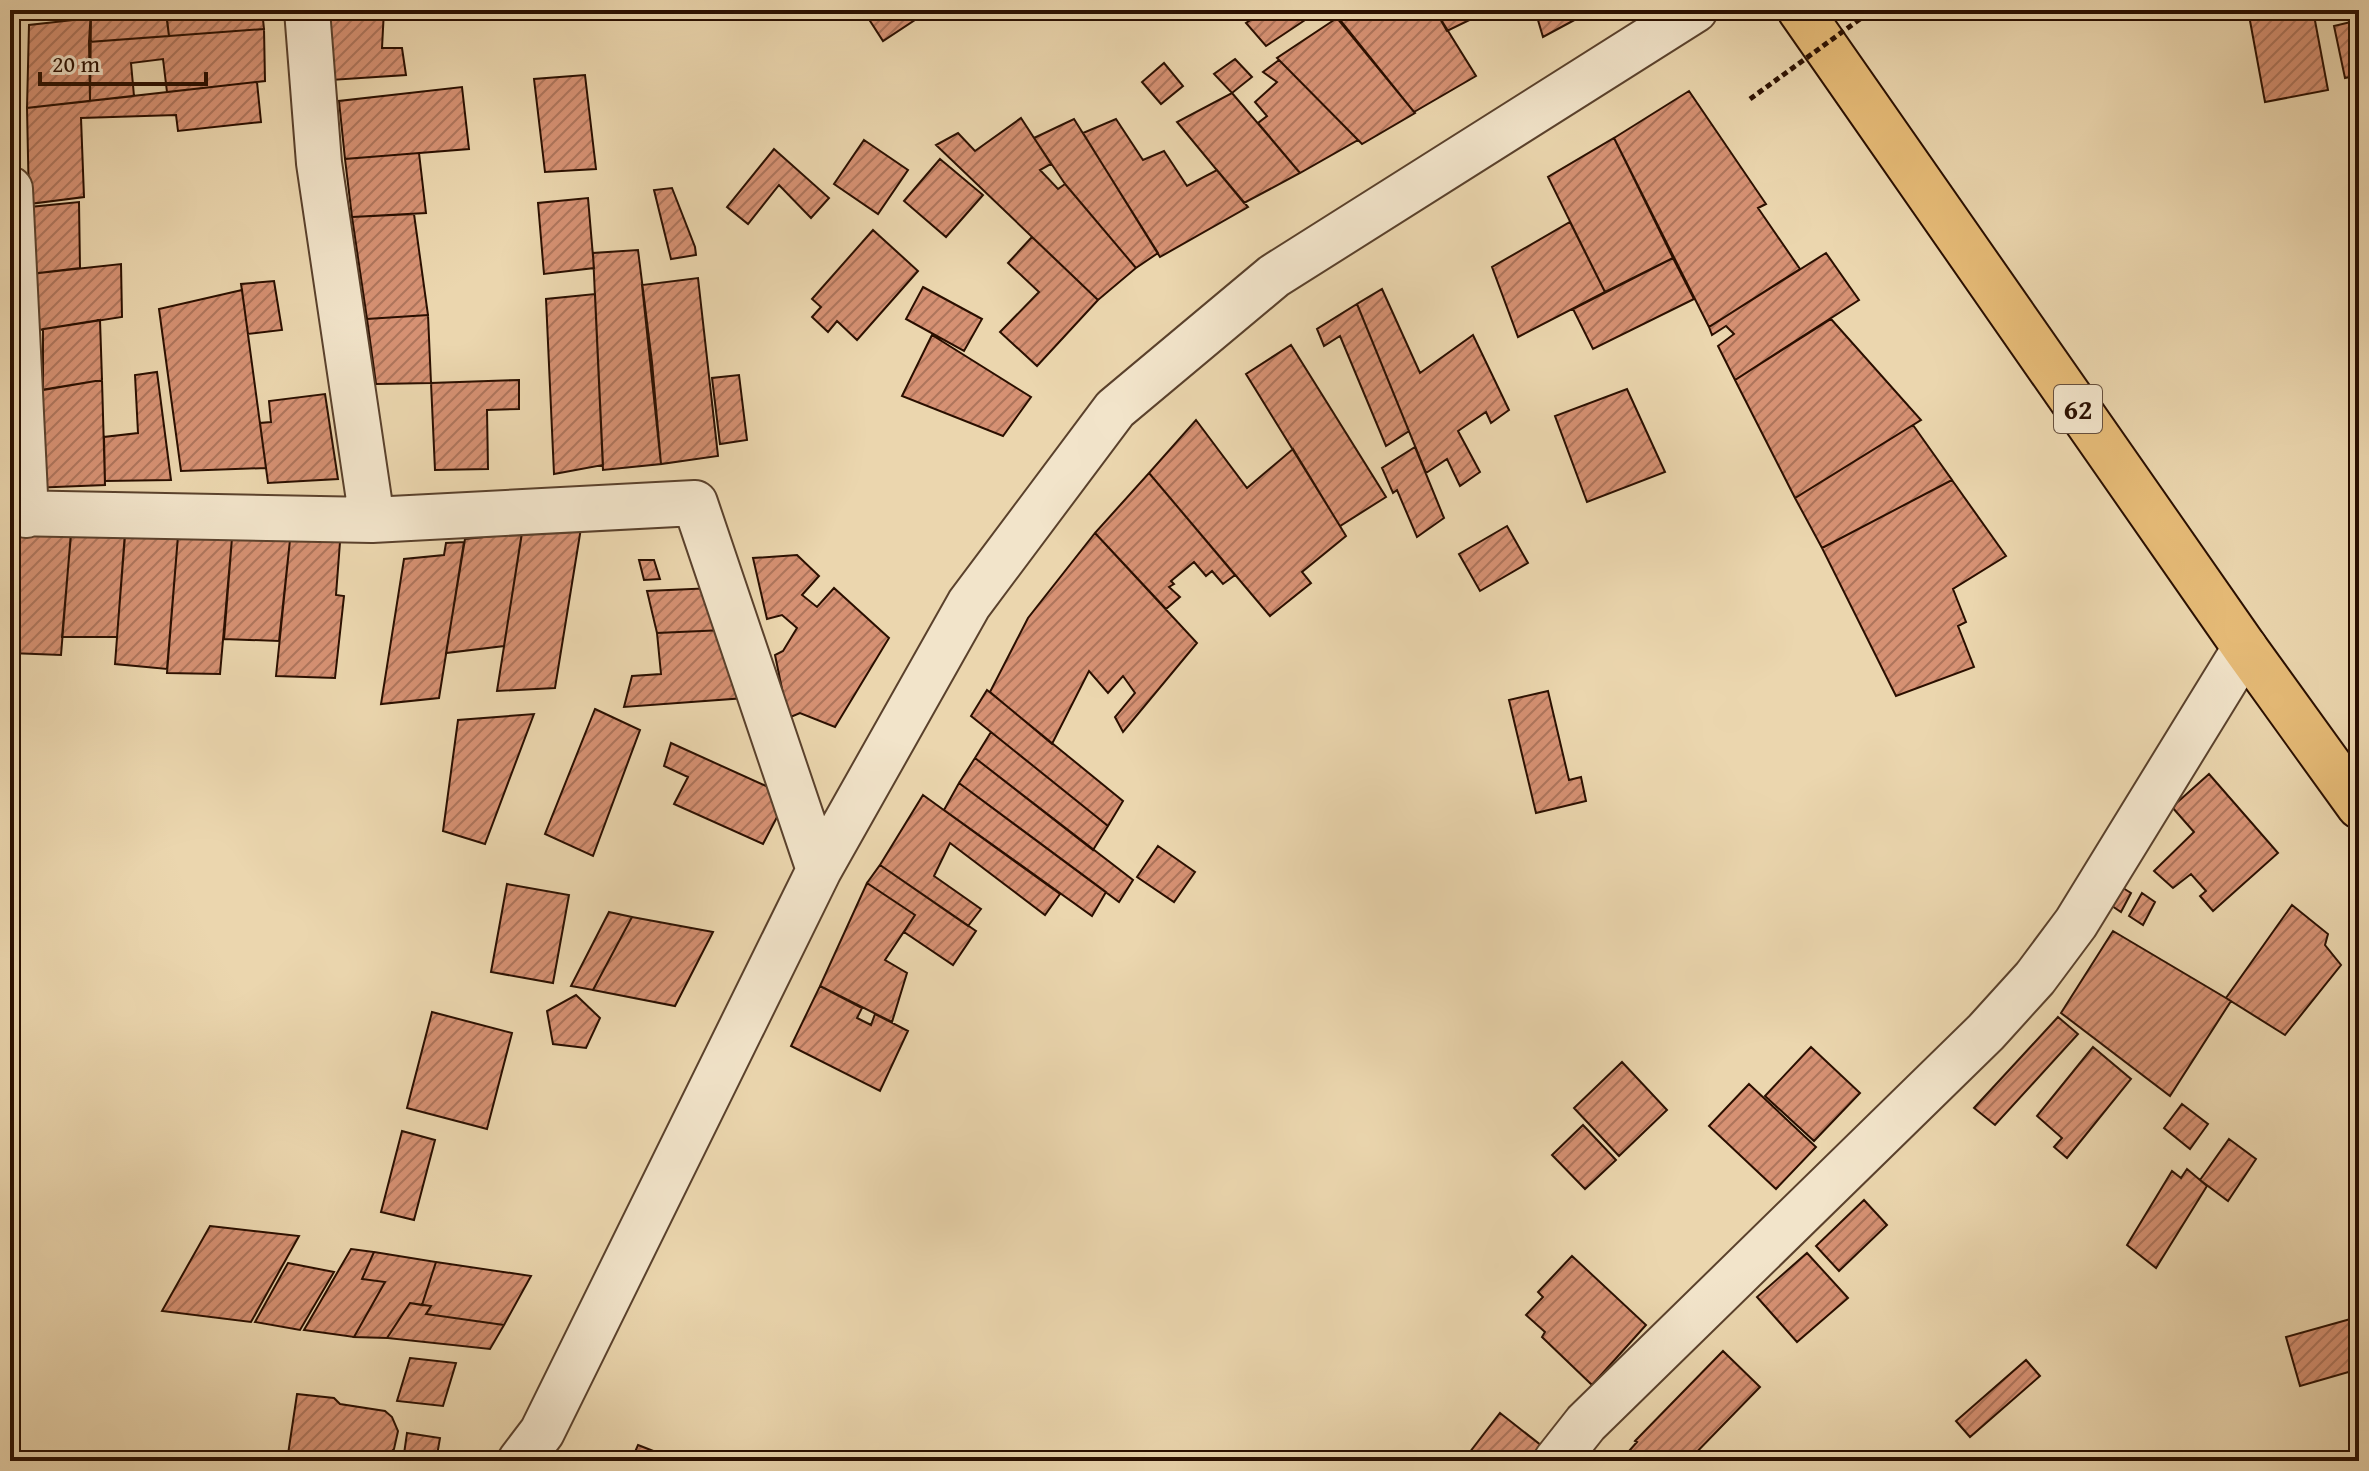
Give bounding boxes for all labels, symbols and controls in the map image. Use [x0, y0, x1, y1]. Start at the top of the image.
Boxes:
scale bar [40, 36, 206, 86]
text: 20 m [52, 46, 100, 81]
road number: 62 [2054, 385, 2102, 433]

